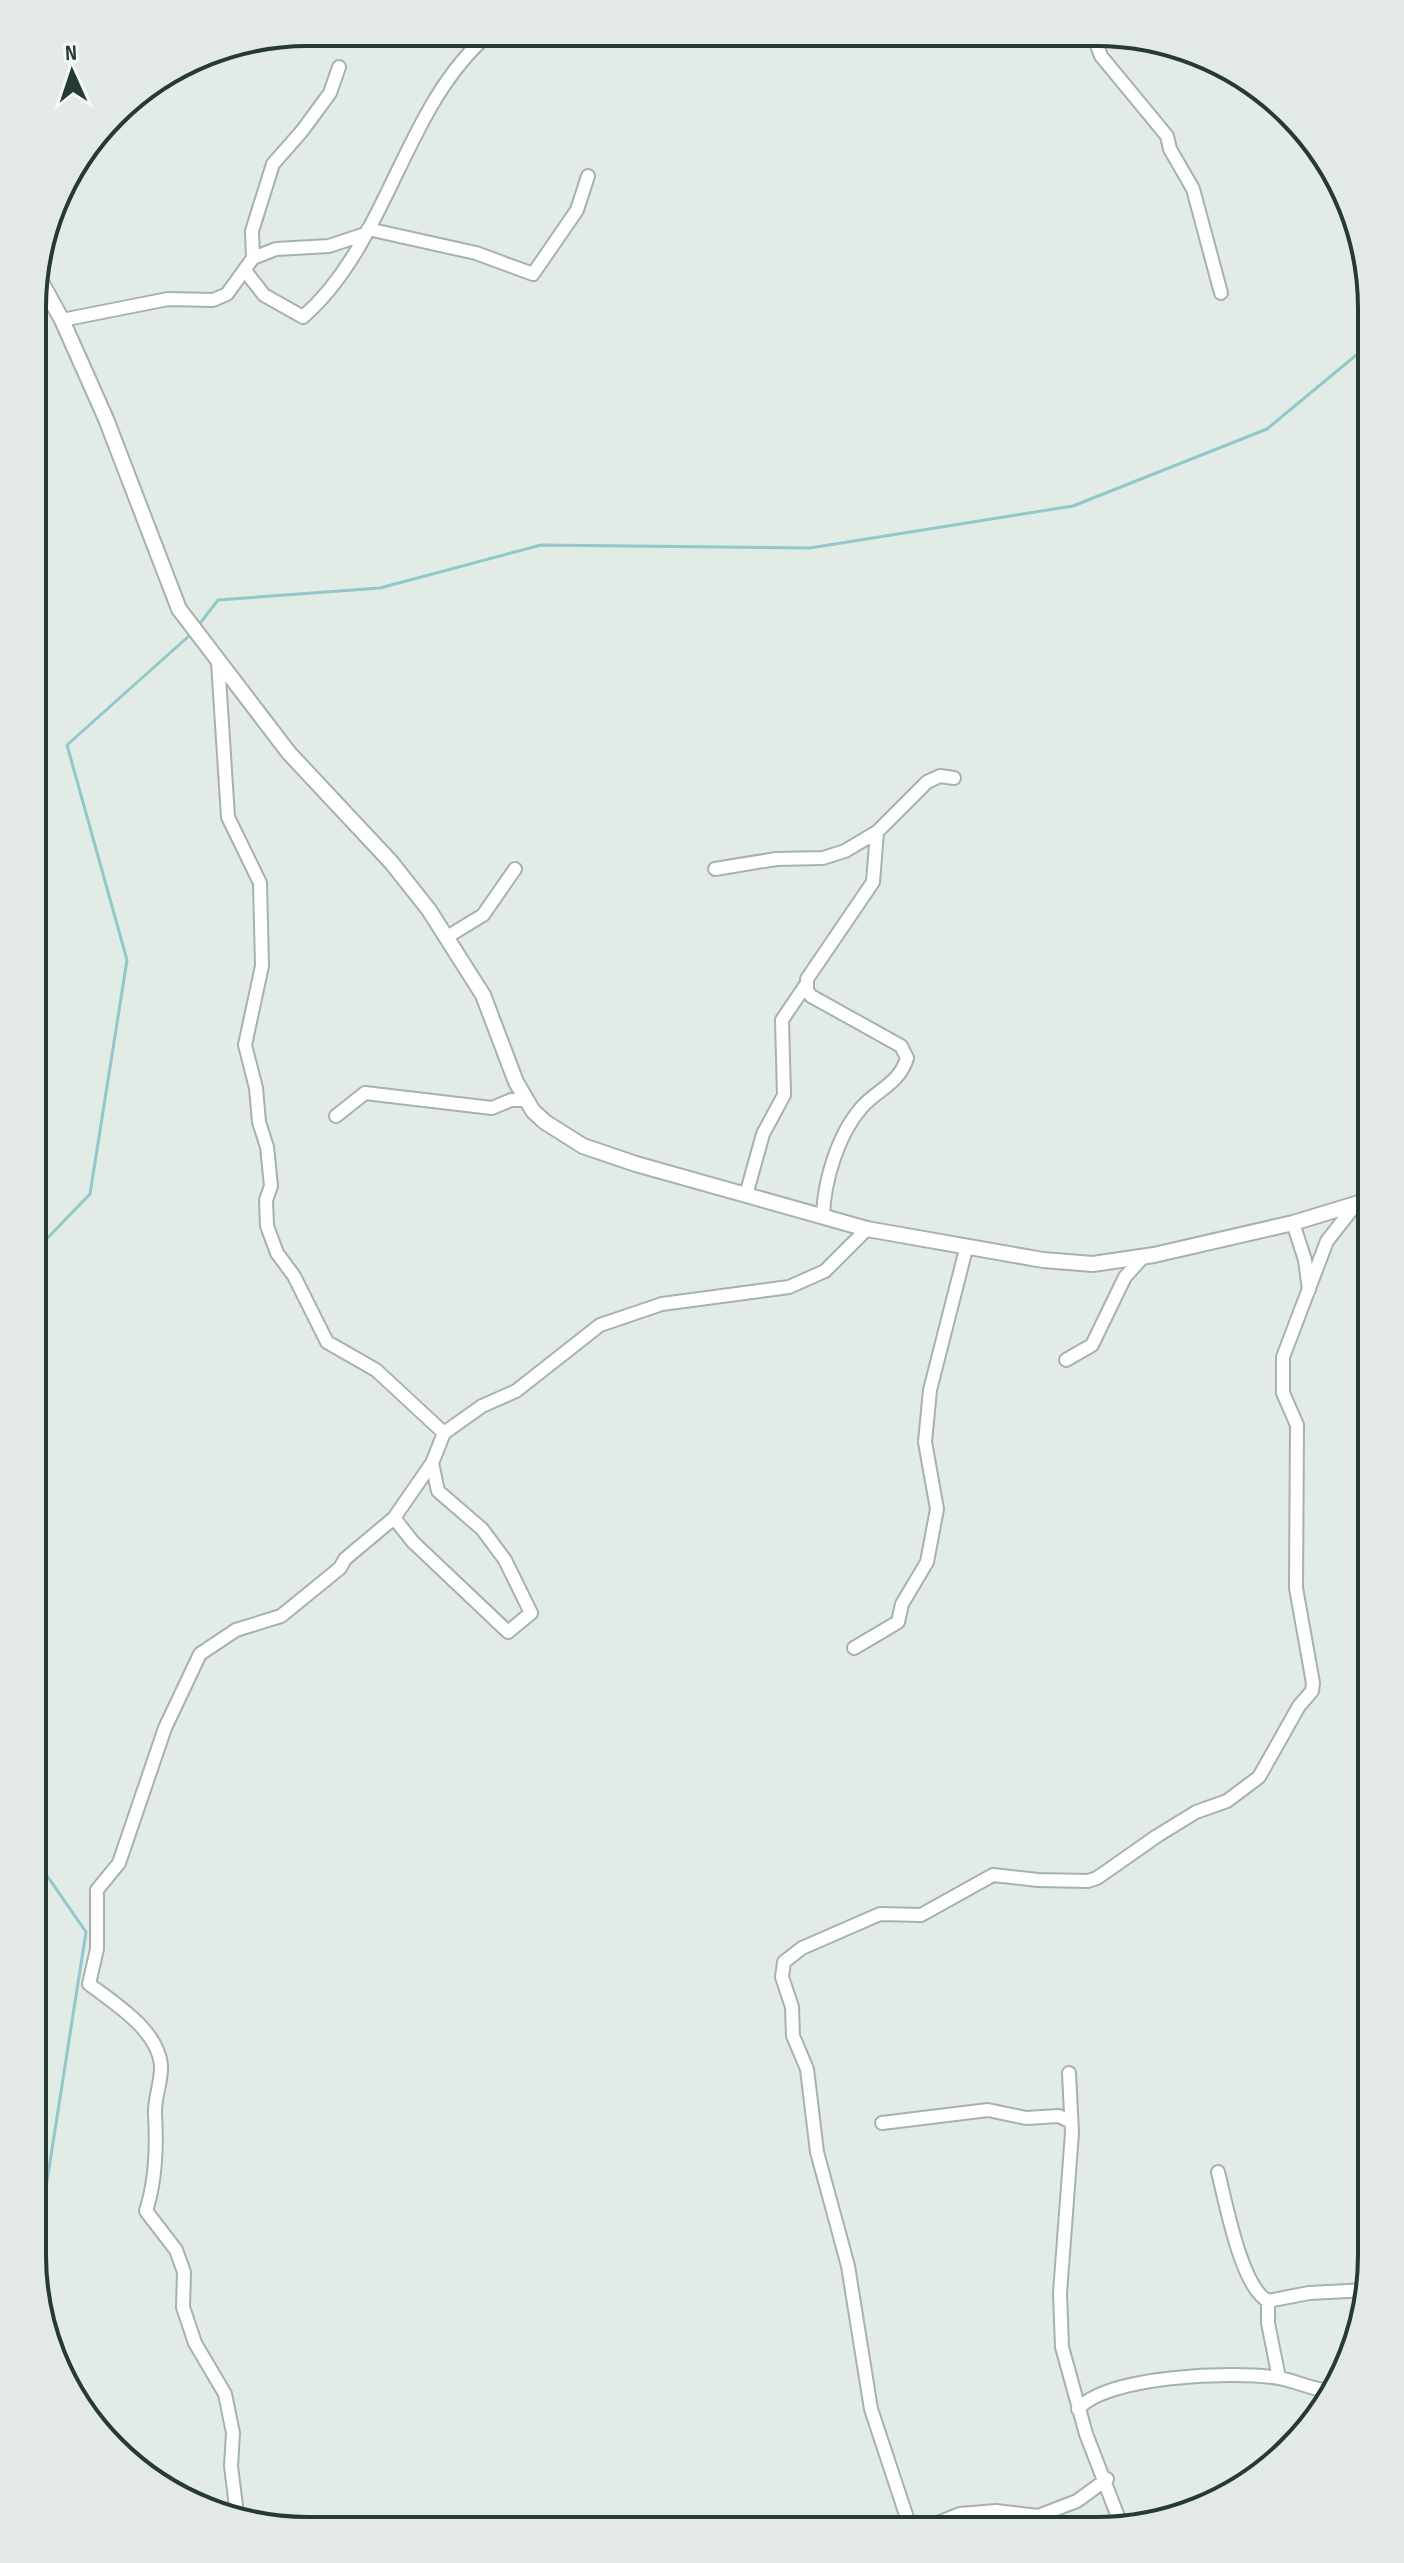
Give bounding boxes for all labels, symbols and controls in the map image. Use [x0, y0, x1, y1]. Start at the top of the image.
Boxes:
north arrow [32, 32, 112, 112]
text: N [64, 40, 78, 67]

